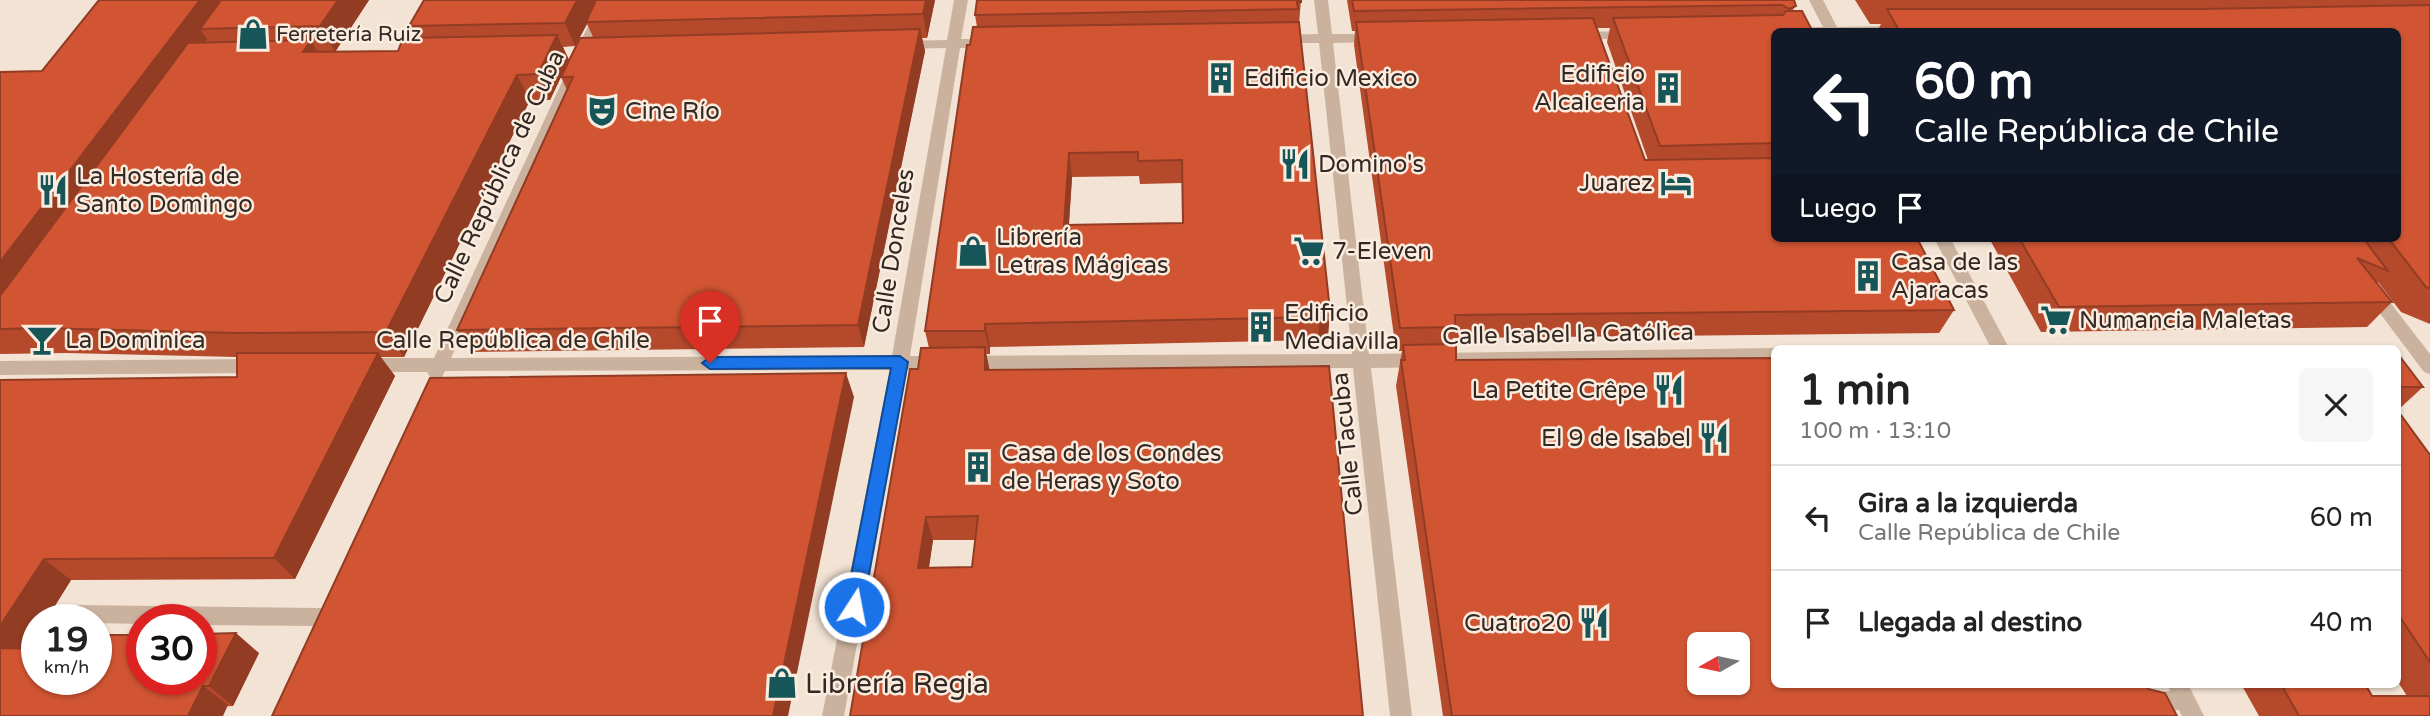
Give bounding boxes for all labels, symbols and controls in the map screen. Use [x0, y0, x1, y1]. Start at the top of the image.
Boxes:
shop icon: Ferretería Ruiz [236, 17, 270, 51]
place label: Ferretería Ruiz [276, 22, 421, 47]
street label: Calle República de Cuba [428, 46, 571, 309]
text: 60 m [1914, 53, 2033, 112]
icon: left [1799, 56, 1890, 147]
place label: Edificio Alcaiceria [1534, 60, 1645, 117]
building icon: Edificio Mexico [1204, 61, 1238, 95]
place label: Edificio Mexico [1244, 64, 1418, 93]
building icon: Edificio Alcaiceria [1651, 71, 1685, 105]
theatre icon: Cine Río [585, 94, 619, 128]
place label: Cine Río [625, 97, 720, 126]
text: Calle República de Chile [1914, 113, 2279, 151]
restaurant icon: Domino's [1278, 147, 1312, 181]
place label: Domino's [1318, 150, 1424, 179]
place label: La Hostería de Santo Domingo [76, 162, 253, 219]
hotel icon: Juarez [1659, 166, 1693, 200]
street label: Calle Donceles [866, 167, 921, 335]
place label: Juarez [1579, 169, 1653, 198]
restaurant icon: La Hostería de Santo Domingo [36, 173, 70, 207]
icon: arrive [1891, 189, 1929, 227]
text: Luego [1799, 193, 1877, 224]
place label: Librería Letras Mágicas [996, 223, 1169, 280]
shop icon: Librería Letras Mágicas [956, 234, 990, 268]
supermarket icon: 7-Eleven [1292, 234, 1326, 268]
place label: 7-Eleven [1332, 237, 1432, 266]
place label: Casa de las Ajaracas [1891, 248, 2018, 305]
building icon: Casa de las Ajaracas [1851, 259, 1885, 293]
pin [680, 291, 740, 363]
place label: Edificio Mediavilla [1284, 299, 1399, 356]
icon: arrive [691, 302, 729, 340]
supermarket icon: Numancia Maletas [2039, 303, 2073, 337]
place label: Numancia Maletas [2079, 306, 2292, 335]
building icon: Edificio Mediavilla [1244, 310, 1278, 344]
street label: Calle Isabel la Católica [1442, 318, 1694, 351]
bar icon: La Dominica [25, 323, 59, 357]
place label: La Dominica [65, 326, 206, 355]
street label: Calle República de Chile [376, 326, 650, 355]
text: 1 min [1799, 365, 1911, 416]
button: close [2299, 368, 2373, 442]
street label: Calle Tacuba [1326, 371, 1369, 517]
restaurant icon: La Petite Crêpe [1652, 373, 1686, 407]
place label: La Petite Crêpe [1471, 376, 1646, 405]
text: 100 m · 13:10 [1799, 417, 1951, 445]
restaurant icon: El 9 de Isabel [1697, 421, 1731, 455]
place label: El 9 de Isabel [1541, 424, 1691, 453]
place label: Casa de los Condes de Heras y Soto [1001, 439, 1221, 496]
building icon: Casa de los Condes de Heras y Soto [961, 450, 995, 484]
text: Gira a la izquierda [1858, 488, 2078, 519]
icon: left [1799, 499, 1837, 537]
text: 60 m [2310, 502, 2373, 533]
text: Calle República de Chile [1858, 519, 2120, 547]
position arrow [817, 570, 891, 644]
speed limit sign: 30 [126, 604, 217, 695]
icon: arrive [1799, 604, 1837, 642]
restaurant icon: Cuatro20 [1577, 606, 1611, 640]
text: Llegada al destino [1858, 607, 2082, 638]
text: 40 m [2310, 607, 2373, 638]
place label: Cuatro20 [1464, 609, 1571, 638]
text: 19 [45, 619, 88, 661]
north arrow [1687, 632, 1750, 695]
map controls [1687, 632, 1750, 695]
text: km/h [44, 656, 89, 678]
shop icon: Librería Regia [765, 666, 799, 700]
place label: Librería Regia [805, 667, 989, 701]

